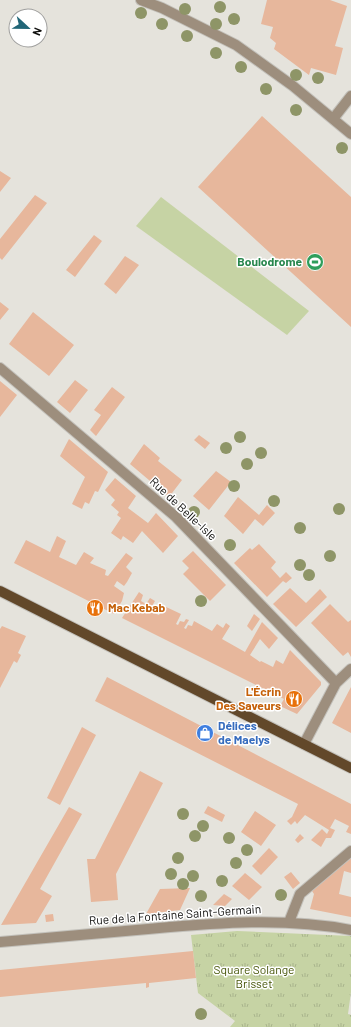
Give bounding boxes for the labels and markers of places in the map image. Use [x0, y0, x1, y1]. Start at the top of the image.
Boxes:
sports icon: Boulodrome [305, 252, 325, 272]
place label: Boulodrome [237, 254, 302, 268]
restaurant icon: Mac Kebab [85, 598, 105, 618]
place label: Mac Kebab [108, 600, 166, 614]
place label: L'Écrin Des Saveurs [216, 684, 281, 712]
restaurant icon: L'Écrin Des Saveurs [284, 689, 304, 709]
place label: Délices de Maelys [218, 718, 270, 746]
shop icon: Délices de Maelys [195, 723, 215, 743]

